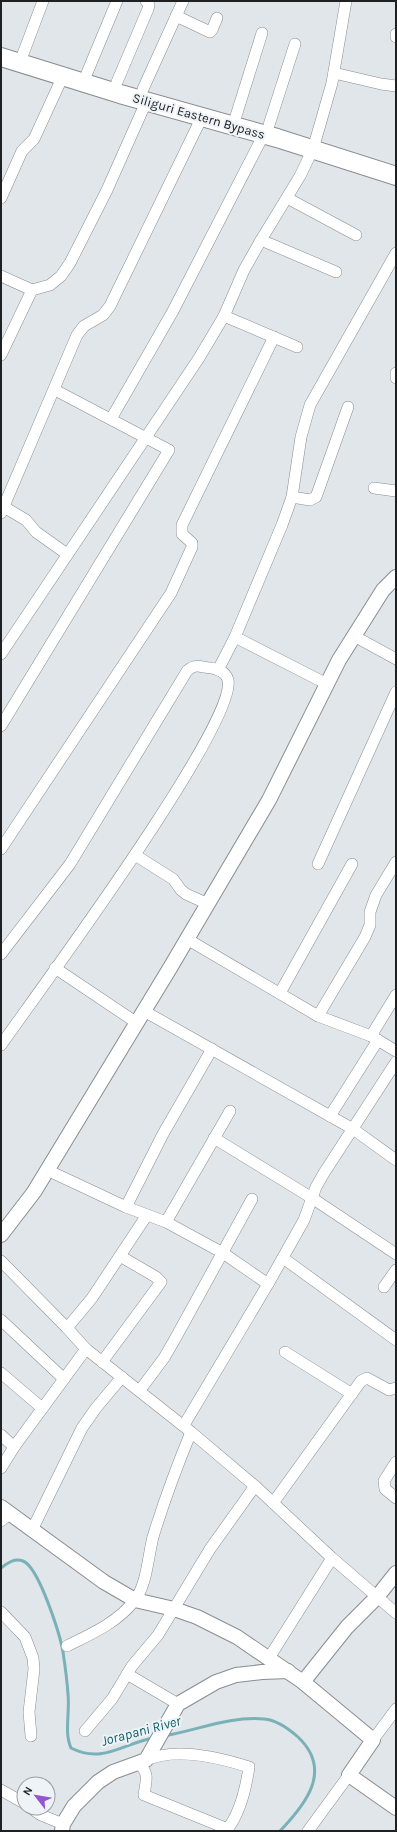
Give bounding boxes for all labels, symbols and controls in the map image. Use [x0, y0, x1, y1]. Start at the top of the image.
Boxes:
street label: Siliguri Eastern Bypass [131, 90, 267, 142]
water label: Jorapani River [99, 1712, 184, 1750]
north arrow [16, 1776, 56, 1816]
text: N [20, 1784, 35, 1798]

